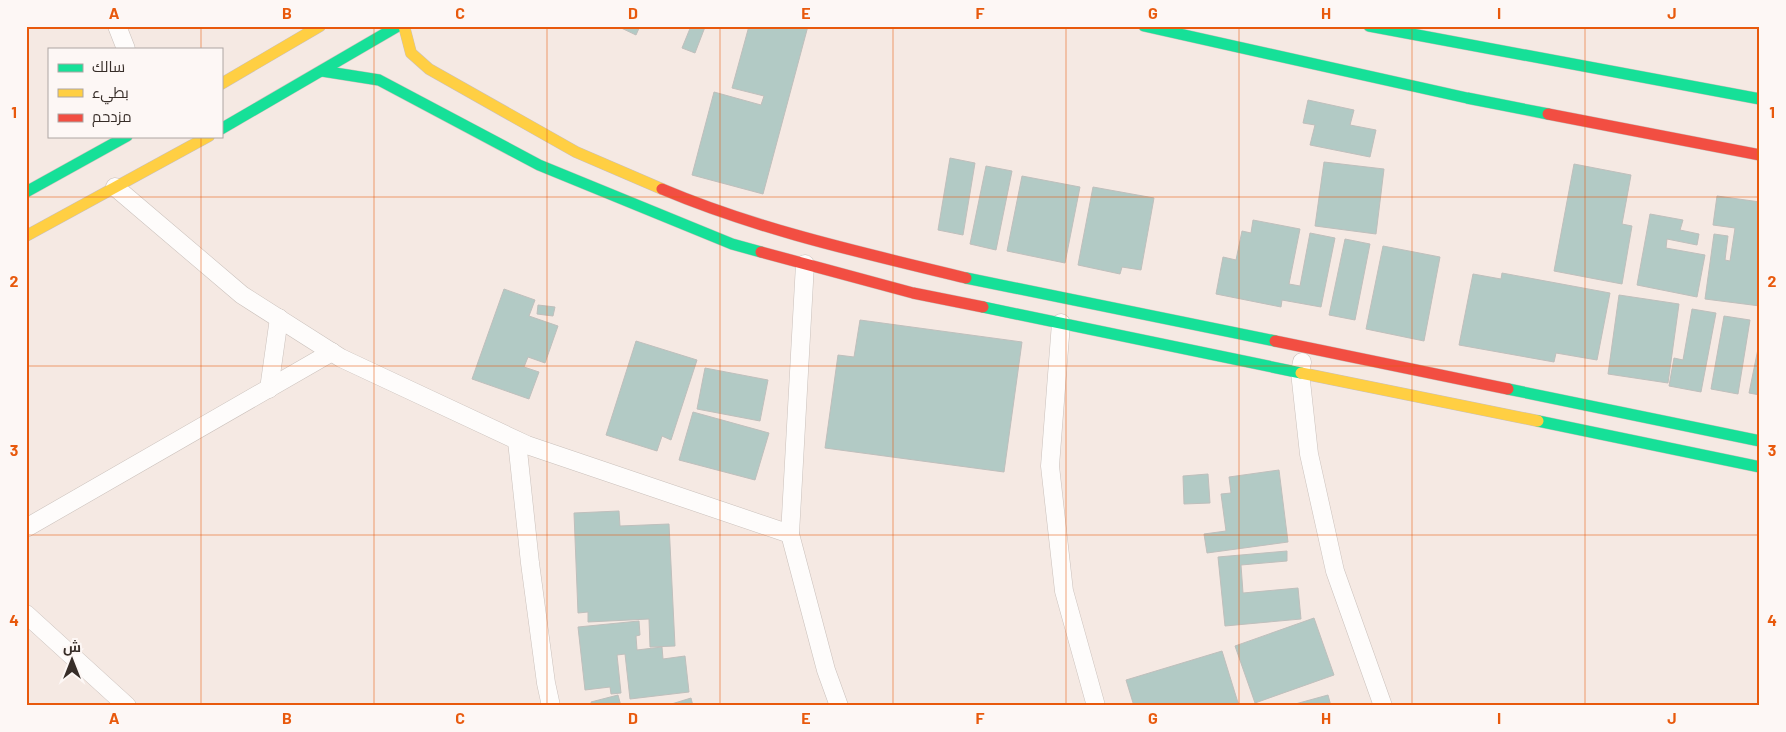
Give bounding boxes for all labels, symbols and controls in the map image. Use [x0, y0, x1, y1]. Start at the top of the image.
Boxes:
text: A [109, 3, 120, 22]
text: B [282, 3, 292, 22]
text: C [455, 3, 465, 22]
text: D [628, 3, 638, 22]
text: E [801, 3, 811, 22]
text: F [976, 3, 985, 22]
text: G [1148, 3, 1158, 22]
text: H [1321, 3, 1331, 22]
text: I [1497, 3, 1501, 22]
text: J [1667, 3, 1677, 22]
legend [48, 48, 222, 138]
text: سالك [92, 57, 125, 75]
text: بطيء [92, 83, 129, 105]
text: 1 [11, 102, 17, 121]
text: 1 [1769, 102, 1775, 121]
text: مزدحم [92, 107, 132, 127]
text: 2 [10, 271, 19, 290]
text: 2 [1768, 271, 1777, 290]
text: 3 [10, 440, 18, 459]
text: 3 [1768, 440, 1776, 459]
text: 4 [9, 610, 19, 629]
text: 4 [1767, 610, 1777, 629]
north arrow [48, 634, 98, 684]
text: ش [63, 638, 81, 656]
text: A [109, 708, 120, 727]
text: B [282, 708, 292, 727]
text: C [455, 708, 465, 727]
text: D [628, 708, 638, 727]
text: E [801, 708, 811, 727]
text: F [976, 708, 985, 727]
text: G [1148, 708, 1158, 727]
text: H [1321, 708, 1331, 727]
text: I [1497, 708, 1501, 727]
text: J [1667, 708, 1677, 727]

